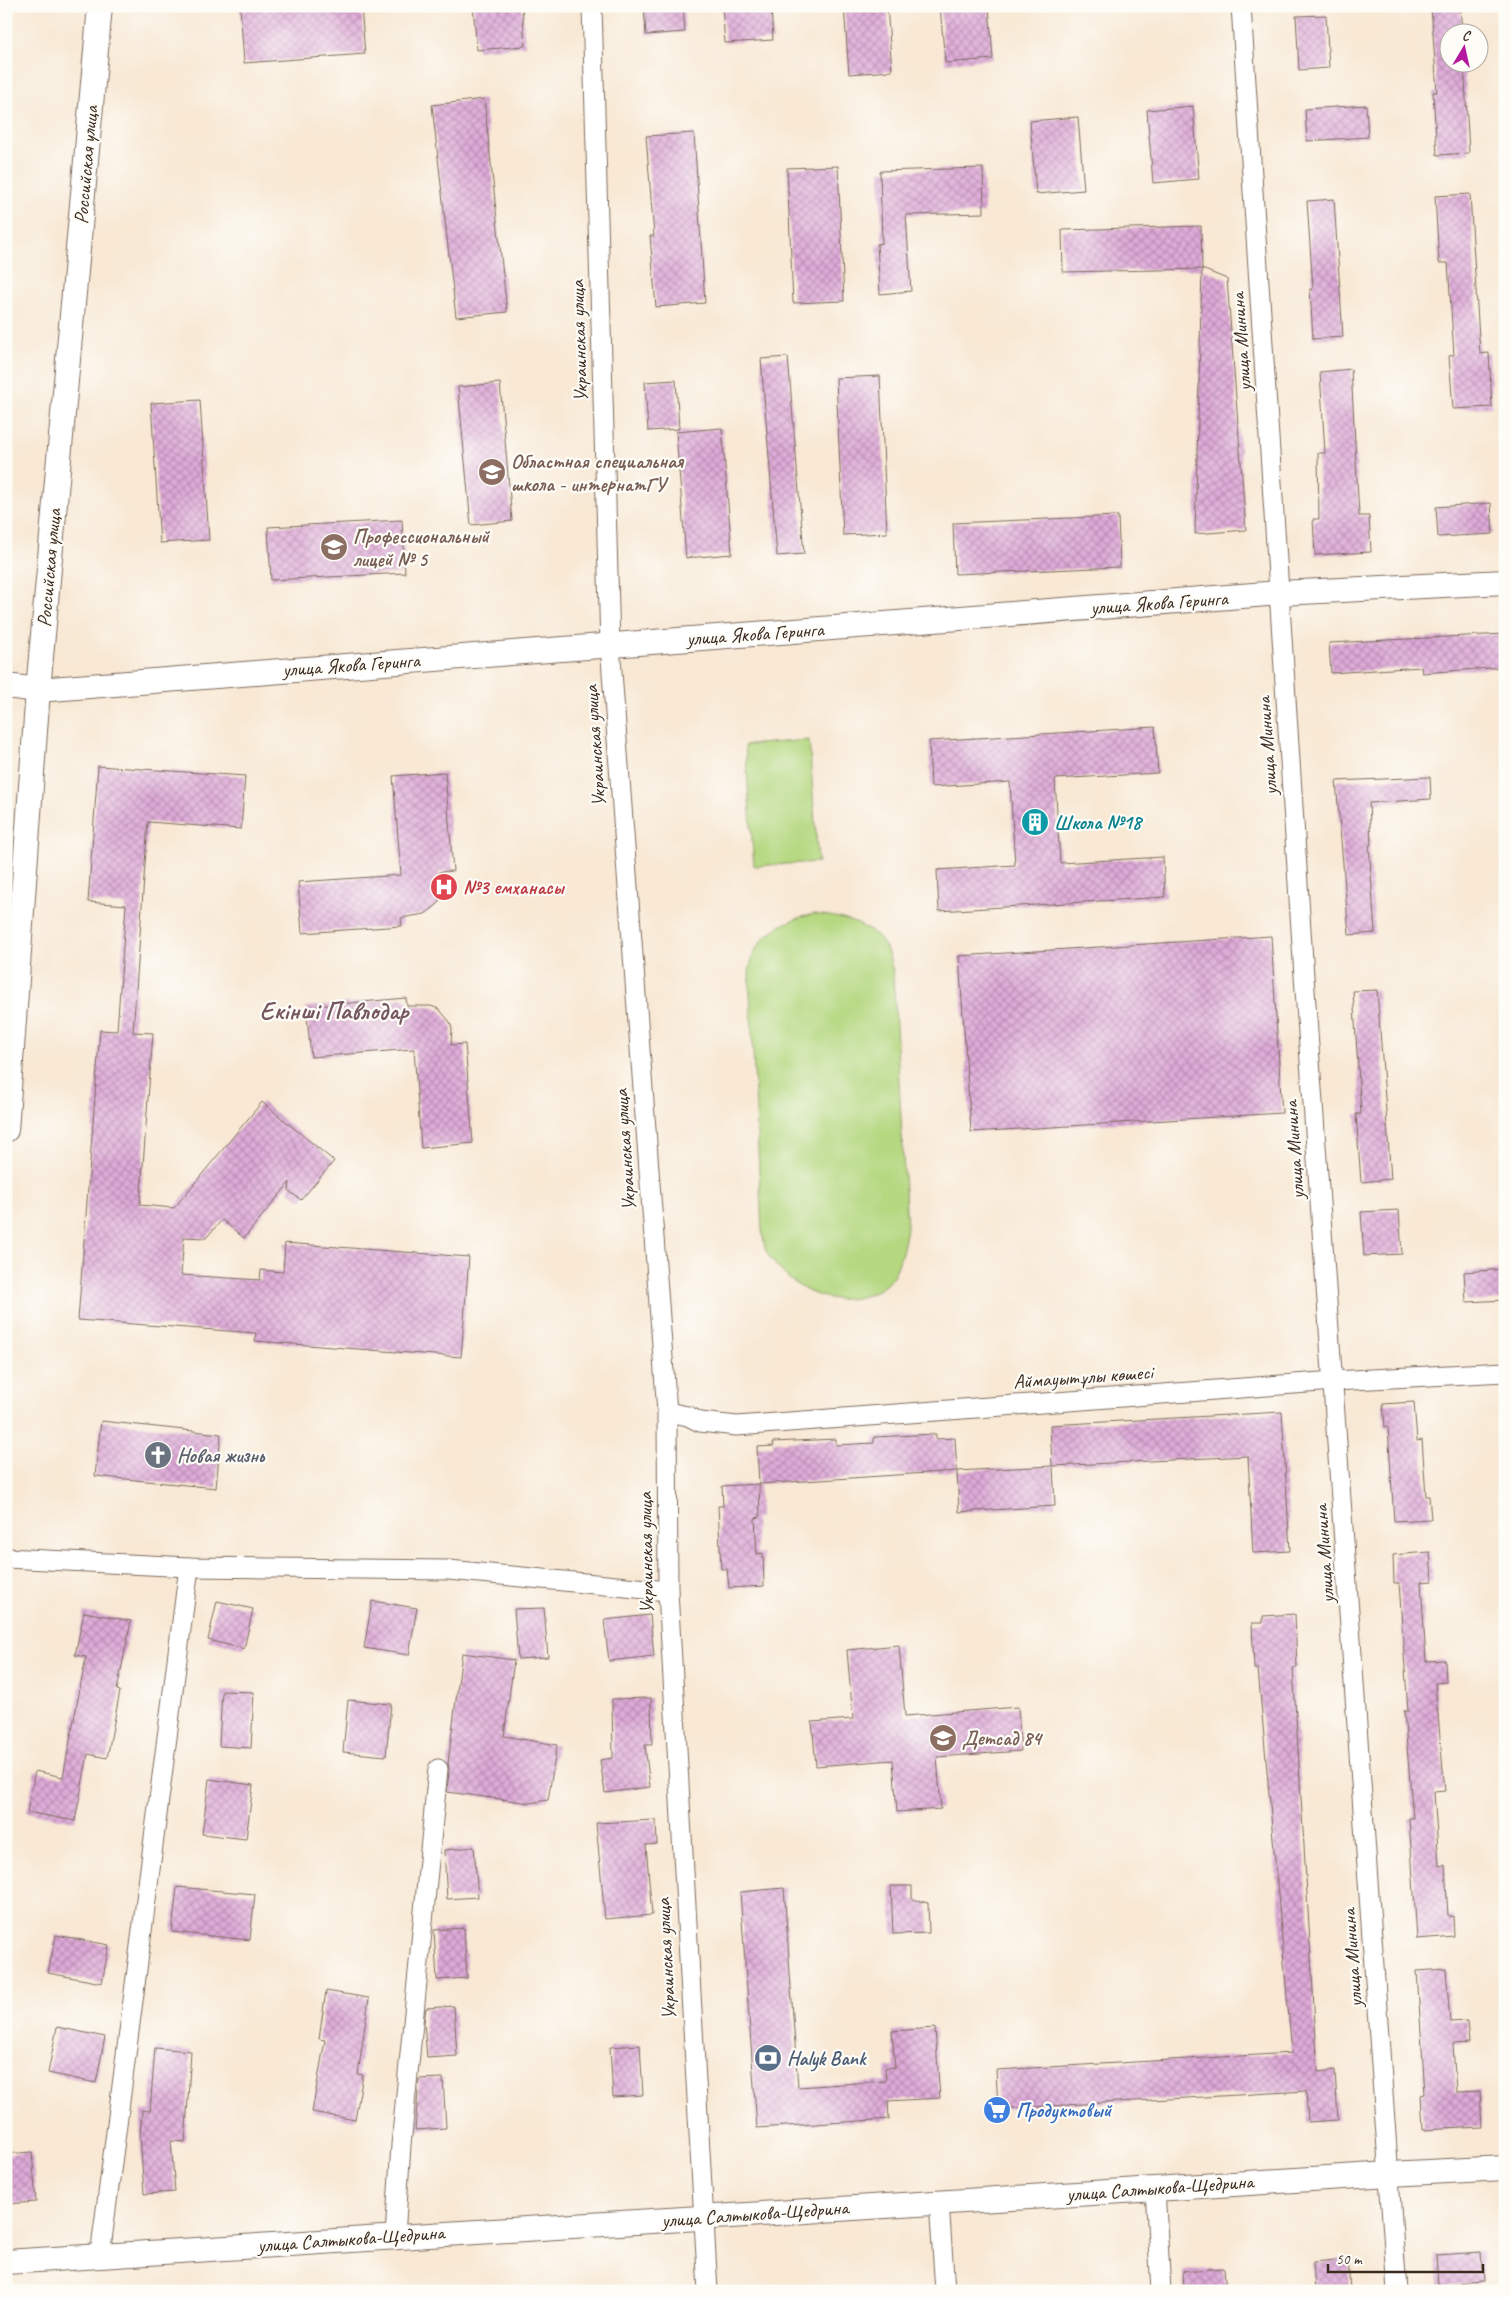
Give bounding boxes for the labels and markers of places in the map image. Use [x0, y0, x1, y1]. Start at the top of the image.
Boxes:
place label: Областная специальная школа - интернатГУ [511, 449, 685, 497]
school or university icon: Областная специальная школа - интернатГУ [477, 457, 507, 487]
place label: Профессиональный лицей № 5 [353, 524, 490, 572]
school or university icon: Профессиональный лицей № 5 [319, 532, 349, 562]
building icon: Школа №18 [1020, 807, 1050, 837]
place label: Школа №18 [1054, 810, 1144, 835]
hospital icon: №3 емханасы [429, 872, 459, 902]
place label: №3 емханасы [463, 875, 565, 900]
church icon: Новая жизнь [143, 1440, 173, 1470]
place label: Новая жизнь [177, 1443, 266, 1468]
school or university icon: Детсад 84 [928, 1723, 958, 1753]
place label: Детсад 84 [962, 1726, 1044, 1751]
bank icon: Halyk Bank [753, 2043, 783, 2073]
place label: Halyk Bank [787, 2046, 867, 2072]
supermarket icon: Продуктовый [982, 2095, 1012, 2125]
place label: Продуктовый [1016, 2098, 1113, 2124]

